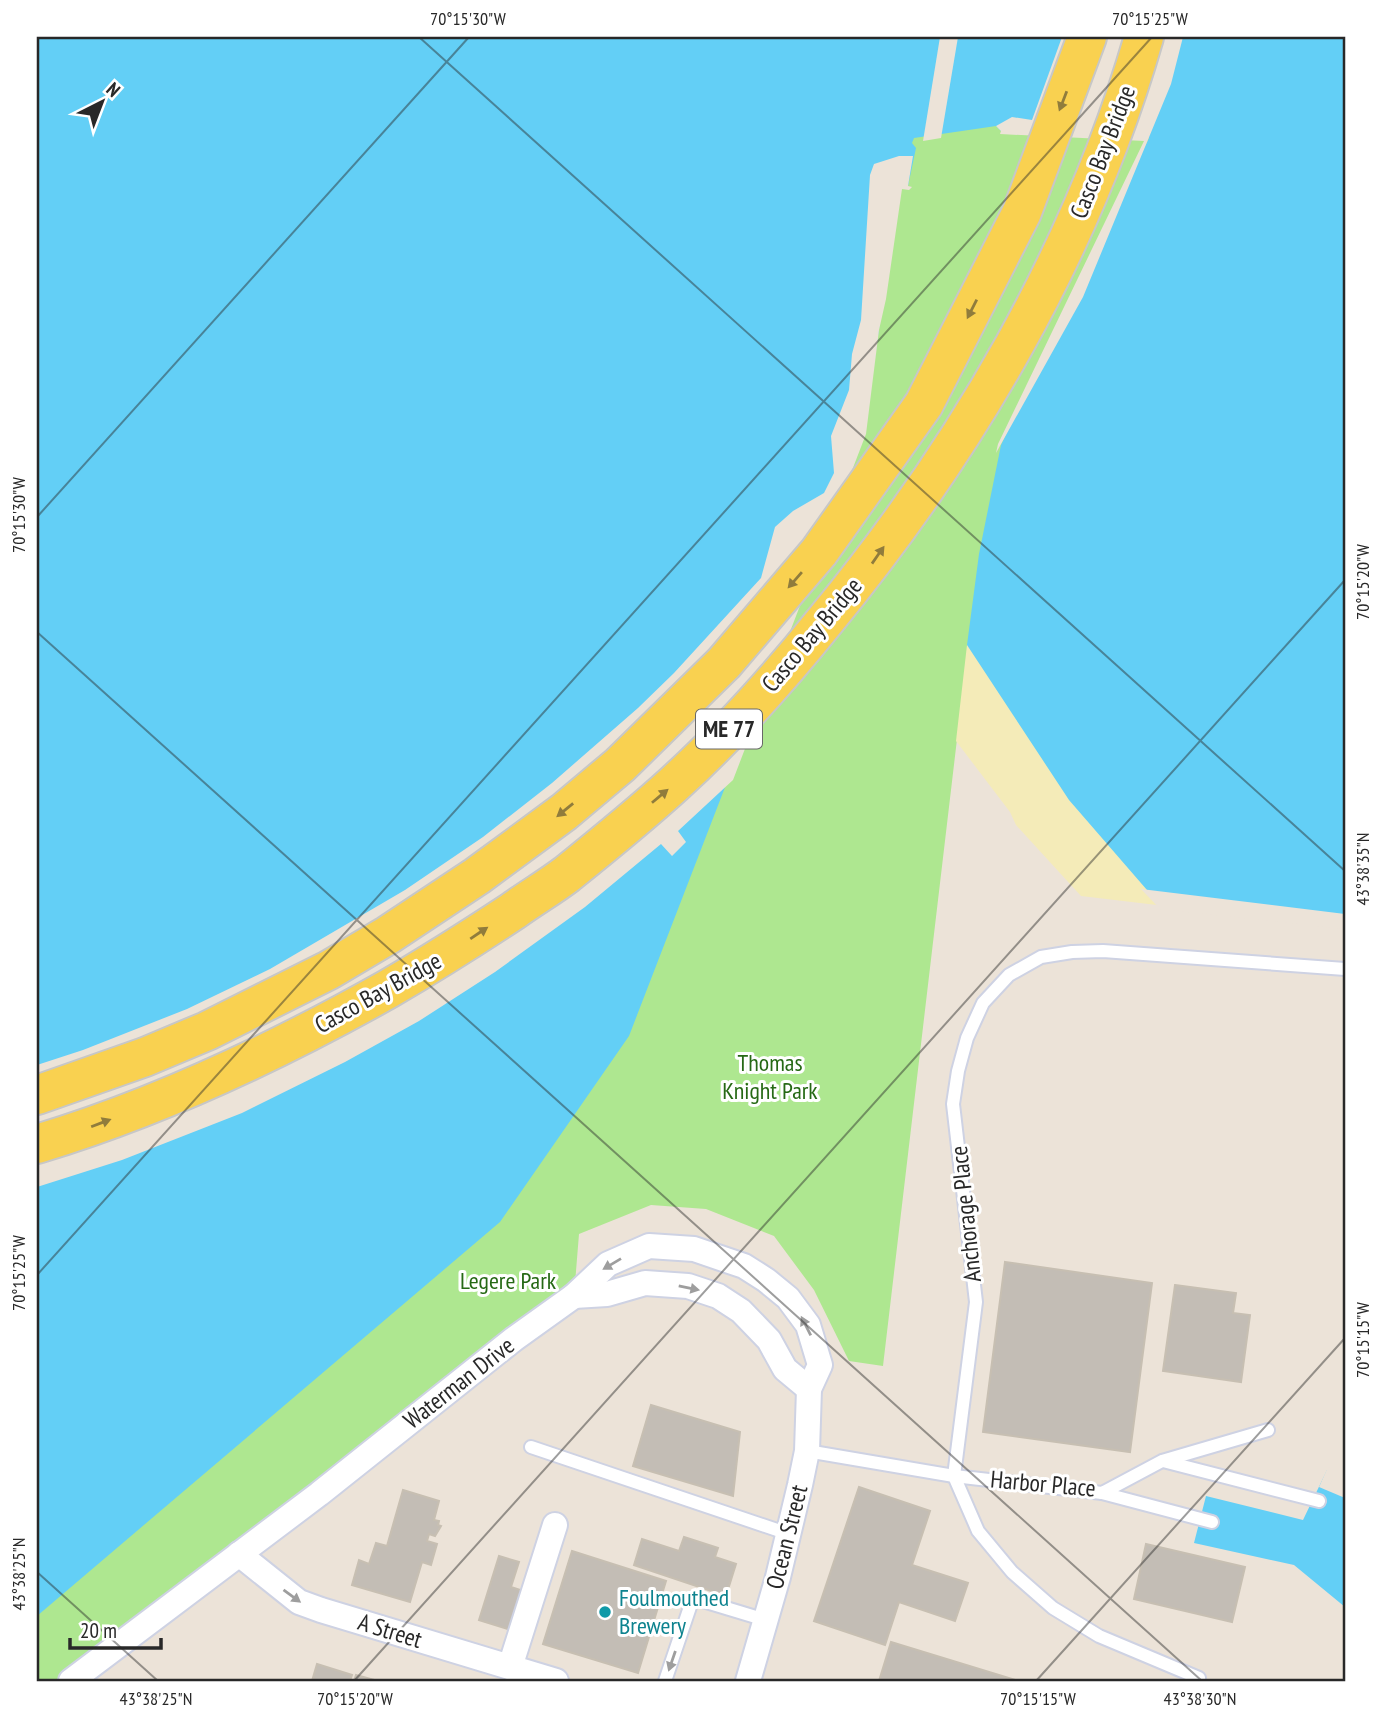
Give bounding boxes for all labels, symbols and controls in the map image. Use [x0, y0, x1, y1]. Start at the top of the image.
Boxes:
text: 70°15'30"W [430, 7, 506, 30]
text: 70°15'25"W [1112, 7, 1188, 30]
north arrow [66, 66, 136, 136]
text: N [102, 77, 125, 102]
street label: Casco Bay Bridge [1063, 81, 1142, 223]
one-way arrow [1057, 90, 1068, 111]
one-way arrow [967, 299, 978, 319]
text: 70°15'30"W [7, 477, 30, 553]
text: 70°15'20"W [1351, 544, 1374, 620]
one-way arrow [871, 546, 885, 564]
street label: Casco Bay Bridge [755, 571, 869, 698]
one-way arrow [788, 572, 803, 589]
road number: ME 77 [696, 709, 762, 748]
one-way arrow [651, 788, 669, 804]
one-way arrow [557, 803, 575, 818]
text: 43°38'35"N [1351, 833, 1374, 905]
one-way arrow [469, 927, 489, 940]
street label: Casco Bay Bridge [309, 945, 447, 1040]
park label: Thomas Knight Park [722, 1047, 818, 1106]
one-way arrow [91, 1117, 112, 1128]
street label: Anchorage Place [943, 1144, 988, 1284]
text: 70°15'25"W [7, 1235, 30, 1311]
one-way arrow [602, 1257, 622, 1270]
park label: Legere Park [460, 1265, 557, 1296]
one-way arrow [678, 1282, 700, 1293]
text: 70°15'15"W [1351, 1302, 1374, 1378]
one-way arrow [801, 1316, 812, 1336]
street label: Waterman Drive [397, 1330, 520, 1436]
street label: Harbor Place [989, 1463, 1097, 1504]
street label: Ocean Street [759, 1481, 814, 1592]
text: 43°38'25"N [7, 1538, 30, 1610]
place label: Foulmouthed Brewery [619, 1582, 729, 1641]
one-way arrow [283, 1589, 302, 1603]
marker: Foulmouthed Brewery [597, 1604, 613, 1620]
scale bar [70, 1606, 161, 1650]
street label: A Street [354, 1606, 426, 1655]
text: 20 m [80, 1617, 117, 1644]
one-way arrow [666, 1651, 677, 1672]
text: 43°38'25"N [120, 1687, 192, 1710]
text: 70°15'20"W [317, 1687, 393, 1710]
text: 70°15'15"W [1000, 1687, 1076, 1710]
text: 43°38'30"N [1164, 1687, 1236, 1710]

